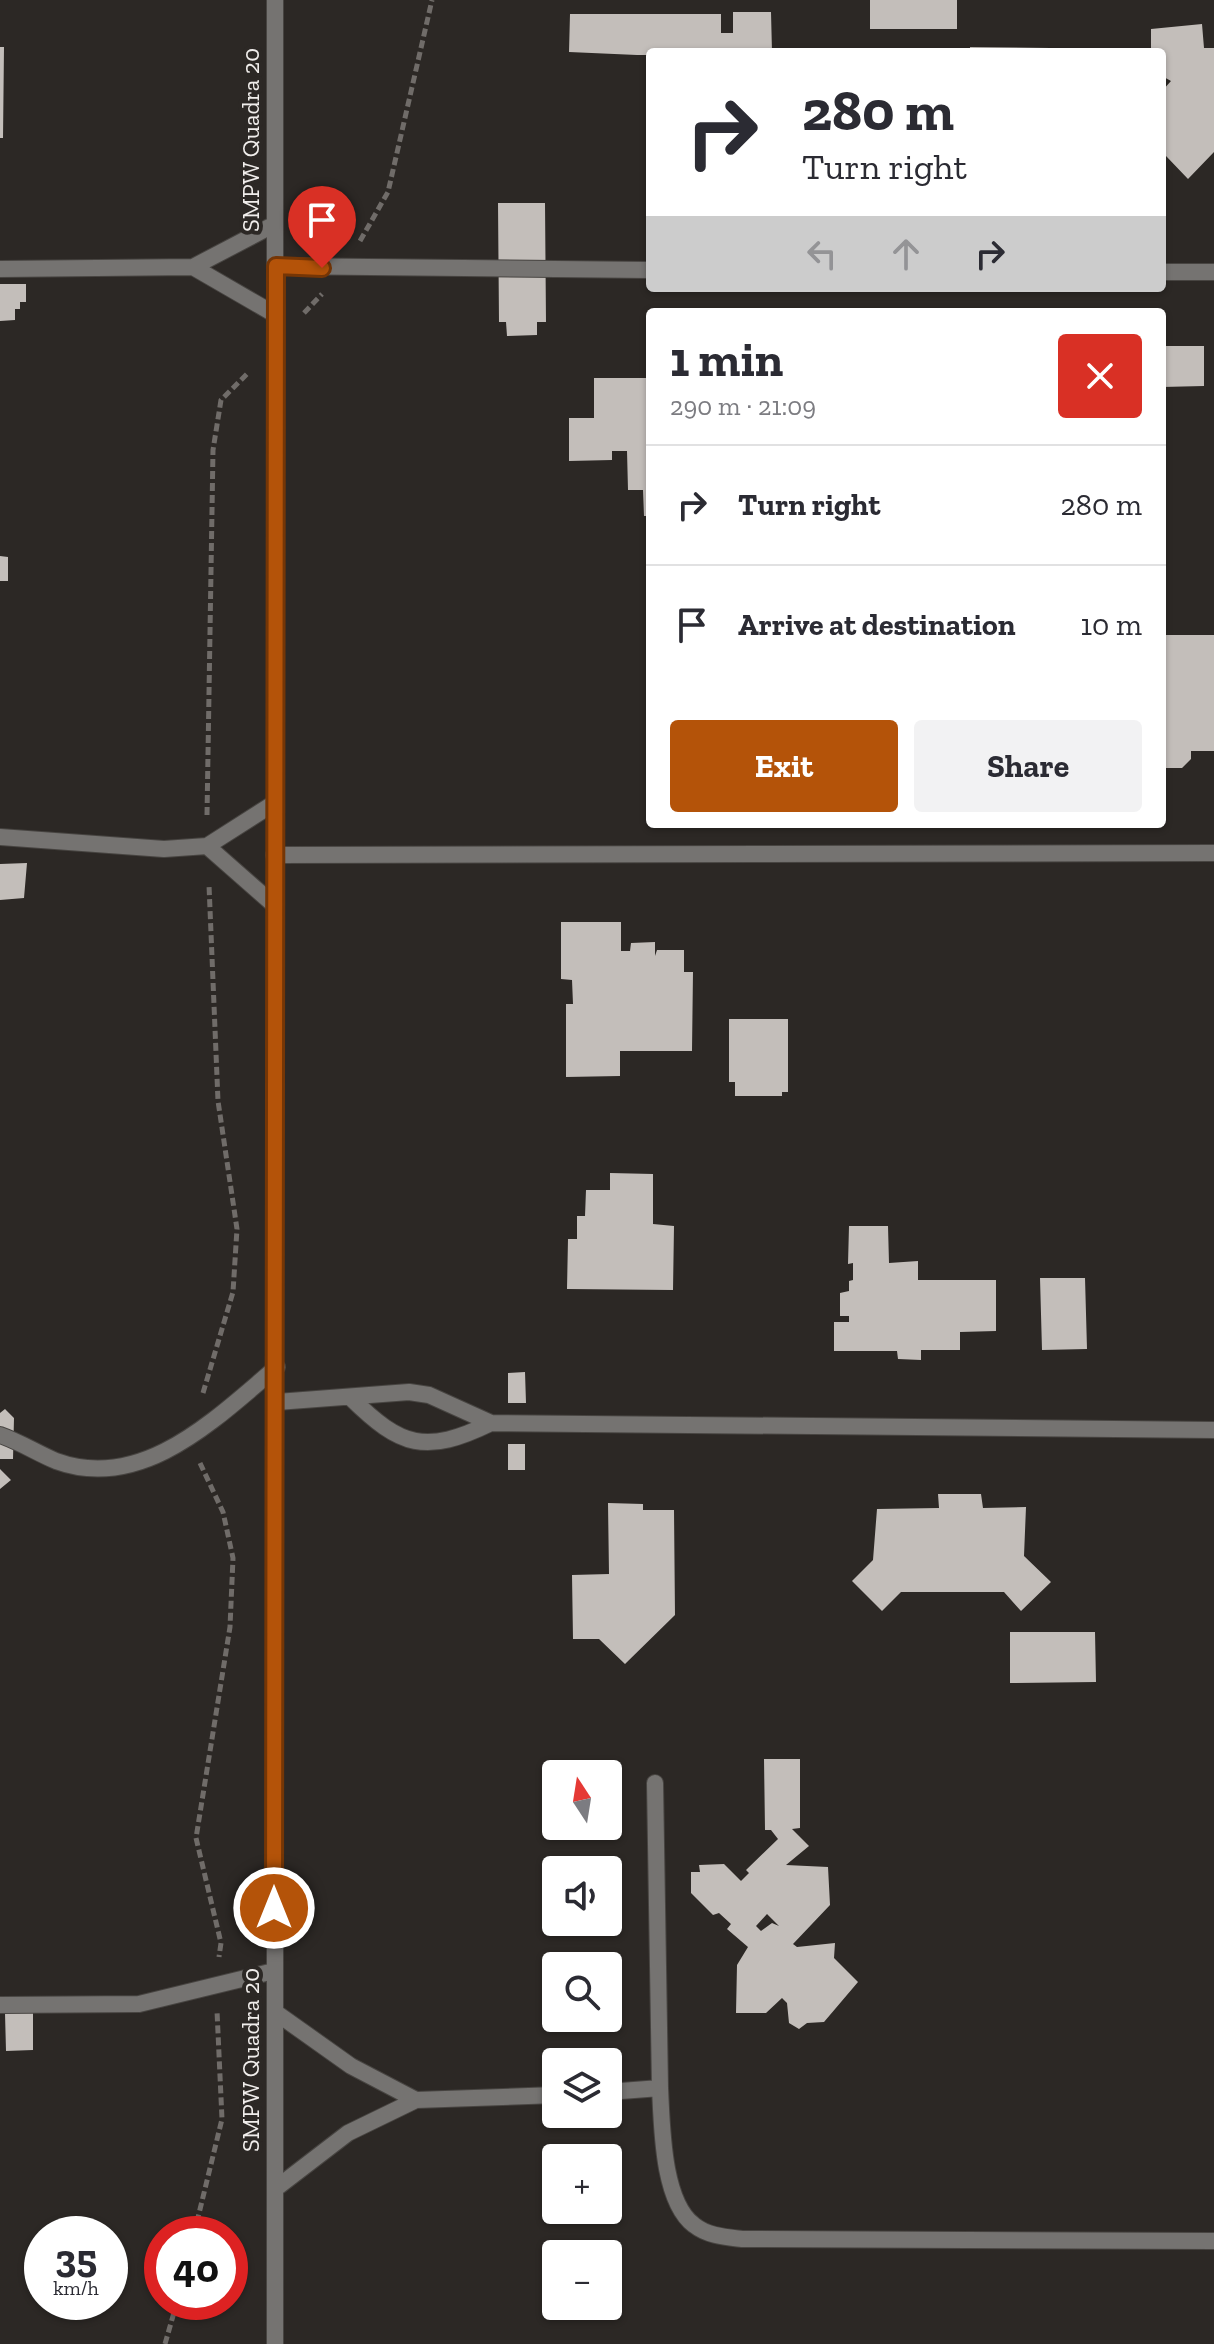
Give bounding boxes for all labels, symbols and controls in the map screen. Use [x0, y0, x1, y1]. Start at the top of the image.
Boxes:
street label: SMPW Quadra 20 [236, 48, 265, 232]
text: 280 m [802, 77, 954, 144]
icon: right [670, 80, 774, 184]
text: Turn right [802, 145, 967, 188]
pin [288, 186, 356, 268]
icon: arrive [300, 198, 344, 242]
icon: left [800, 232, 844, 276]
icon: ahead [884, 232, 928, 276]
icon: right [968, 232, 1012, 276]
text: 1 min [670, 331, 783, 388]
button: close [1058, 334, 1142, 418]
text: 290 m · 21:09 [670, 390, 816, 422]
icon: right [670, 483, 714, 527]
text: Turn right [738, 487, 880, 523]
text: 280 m [1060, 487, 1142, 523]
icon: arrive [670, 603, 714, 647]
text: Arrive at destination [738, 607, 1015, 643]
text: 10 m [1080, 607, 1142, 643]
button: Exit [670, 720, 898, 812]
button: Share [914, 720, 1142, 812]
north arrow [542, 1760, 622, 1840]
map controls [542, 1760, 622, 2320]
button: sound [542, 1856, 622, 1936]
position arrow [232, 1866, 316, 1950]
button: search [542, 1952, 622, 2032]
street label: SMPW Quadra 20 [236, 1968, 265, 2152]
button: layers [542, 2048, 622, 2128]
button: + [542, 2144, 622, 2224]
speed limit sign: 40 [144, 2216, 248, 2320]
text: 35 [55, 2234, 97, 2282]
button: − [542, 2240, 622, 2320]
text: km/h [53, 2276, 99, 2300]

